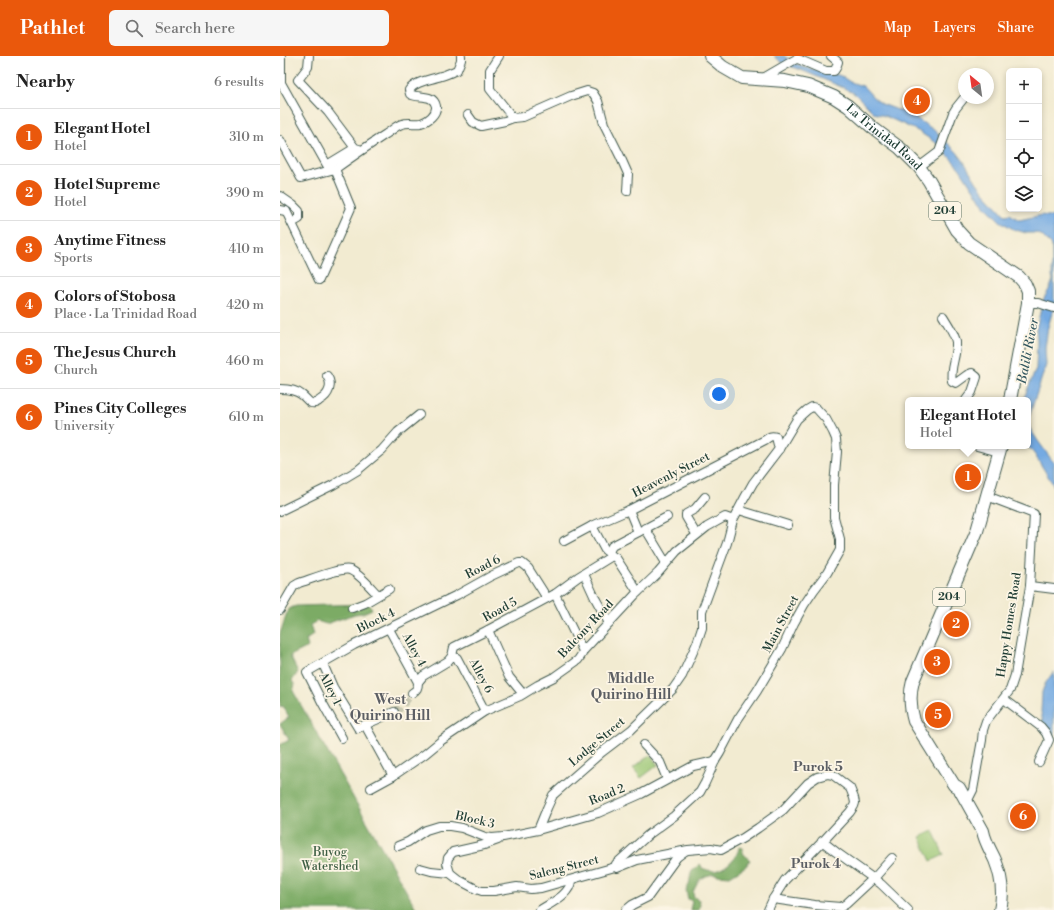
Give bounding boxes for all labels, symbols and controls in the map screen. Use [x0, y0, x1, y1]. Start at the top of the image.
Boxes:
search box [109, 10, 389, 46]
text: Pathlet [20, 16, 85, 40]
icon: search [123, 17, 145, 39]
text: Search here [155, 19, 235, 38]
text: Map [884, 19, 911, 37]
text: Layers [933, 19, 976, 37]
text: Share [998, 19, 1034, 37]
north arrow [958, 68, 994, 104]
map controls [1006, 68, 1042, 212]
button: + [1006, 68, 1042, 104]
text: Nearby [16, 71, 75, 93]
text: 6 results [214, 74, 264, 90]
pin: 4 [904, 86, 930, 116]
street label: La Trinidad Road [843, 100, 925, 173]
button: − [1006, 104, 1042, 140]
text: Elegant Hotel [54, 119, 151, 138]
text: 1 [26, 129, 32, 145]
text: 310 m [229, 129, 264, 145]
text: Hotel [54, 138, 87, 154]
button: locate [1006, 140, 1042, 176]
text: Hotel Supreme [54, 175, 160, 194]
button: layers [1006, 176, 1042, 212]
text: 2 [25, 185, 33, 201]
text: 390 m [226, 185, 264, 201]
text: Hotel [54, 194, 87, 210]
road number: 204 [929, 202, 961, 220]
text: Anytime Fitness [54, 231, 166, 250]
text: 3 [25, 241, 33, 257]
text: 410 m [228, 241, 264, 257]
text: Sports [54, 250, 93, 266]
text: Colors of Stobosa [54, 287, 176, 306]
text: 4 [25, 297, 33, 313]
text: 420 m [226, 297, 264, 313]
text: Place · La Trinidad Road [54, 306, 197, 322]
water label: Balili River [1014, 316, 1042, 386]
text: The Jesus Church [54, 343, 176, 362]
text: 5 [25, 353, 33, 369]
text: 460 m [226, 353, 264, 369]
text: Church [54, 362, 98, 378]
your location [709, 384, 729, 404]
popup [905, 397, 1031, 449]
text: Pines City Colleges [54, 399, 186, 418]
text: Elegant Hotel [920, 406, 1016, 425]
text: 6 [25, 409, 33, 425]
text: 610 m [229, 409, 264, 425]
text: University [54, 418, 115, 434]
text: Hotel [920, 425, 952, 441]
street label: Heavenly Street [630, 449, 713, 501]
pin: 1 [955, 462, 981, 492]
street label: Road 6 [463, 552, 503, 582]
street label: Happy Homes Road [993, 571, 1025, 679]
road number: 204 [933, 588, 965, 606]
street label: Main Street [760, 592, 803, 655]
street label: Road 5 [480, 594, 520, 626]
street label: Balcony Road [555, 597, 617, 662]
street label: Block 4 [354, 605, 398, 637]
pin: 2 [943, 609, 969, 639]
street label: Alley 4 [398, 629, 429, 670]
pin: 3 [924, 647, 950, 677]
street label: Alley 6 [465, 655, 496, 696]
street label: Alley 1 [315, 669, 345, 709]
district label: Middle Quirino Hill [591, 670, 672, 704]
district label: West Quirino Hill [350, 691, 431, 725]
pin: 5 [925, 700, 951, 730]
street label: Lodge Street [566, 714, 629, 770]
district label: Purok 5 [793, 759, 843, 775]
street label: Road 2 [587, 781, 627, 809]
pin: 6 [1010, 801, 1036, 831]
street label: Block 3 [453, 808, 497, 832]
park label: Buyog Watershed [301, 845, 359, 874]
street label: Saleng Street [528, 852, 601, 884]
district label: Purok 4 [791, 856, 841, 872]

